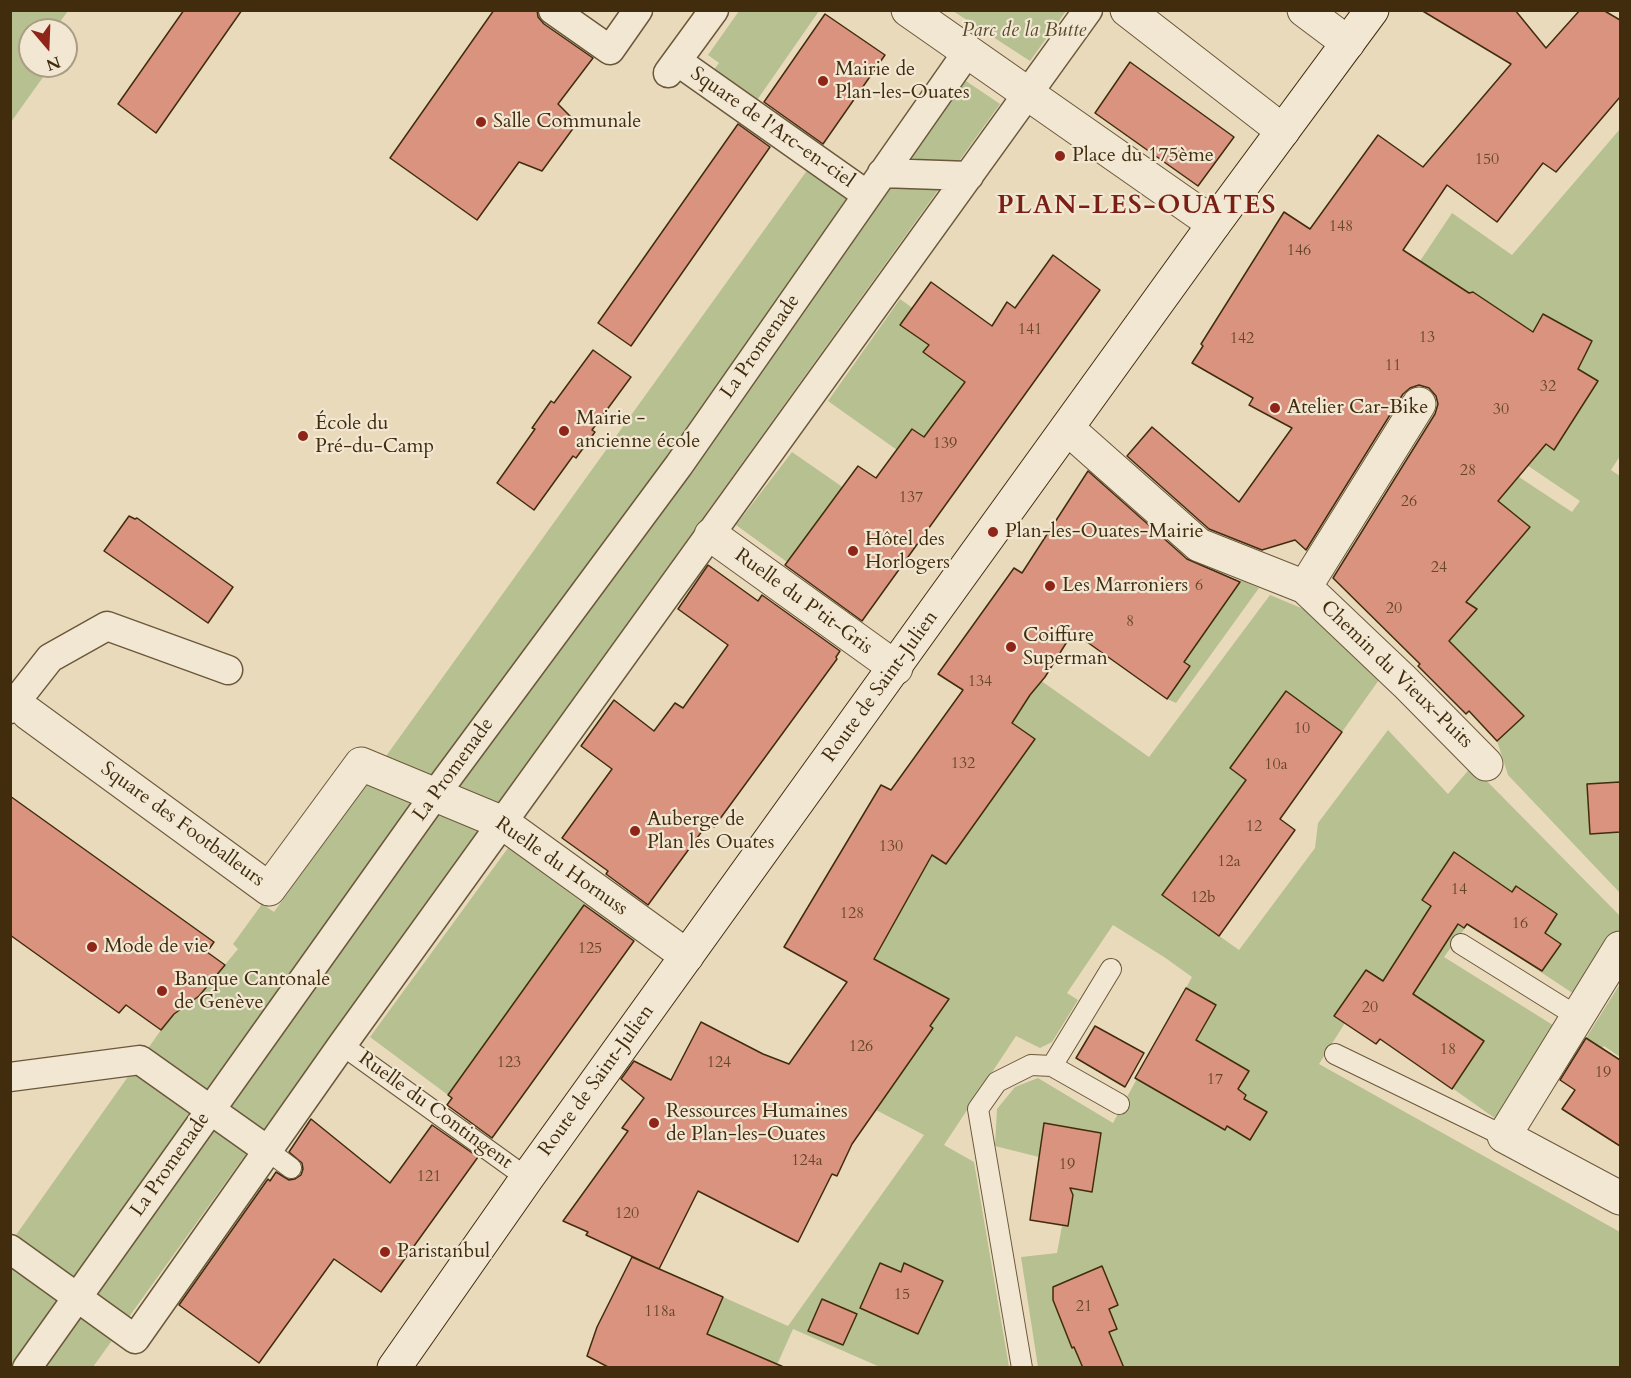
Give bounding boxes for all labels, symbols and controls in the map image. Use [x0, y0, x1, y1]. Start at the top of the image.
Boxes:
north arrow [18, 18, 78, 78]
park label: Parc de la Butte [962, 19, 1086, 43]
text: N [43, 50, 63, 76]
place label: Mairie de Plan-les-Ouates [835, 58, 970, 105]
street label: Square de l'Arc-en-ciel [685, 62, 859, 194]
marker: Mairie de Plan-les-Ouates [816, 74, 830, 88]
place label: Salle Communale [493, 110, 641, 134]
marker: Salle Communale [474, 115, 488, 129]
place label: Place du 175ème [1072, 144, 1214, 168]
marker: Place du 175ème [1053, 149, 1067, 163]
house number: 150 [1475, 150, 1499, 170]
district label: PLAN-LES-OUATES [997, 191, 1277, 223]
house number: 148 [1329, 217, 1353, 237]
house number: 146 [1287, 241, 1311, 261]
street label: La Promenade [716, 290, 806, 404]
house number: 141 [1018, 320, 1042, 340]
house number: 13 [1419, 328, 1435, 348]
house number: 142 [1230, 329, 1254, 349]
house number: 11 [1385, 356, 1401, 376]
house number: 32 [1540, 377, 1556, 397]
place label: Atelier Car-Bike [1287, 396, 1428, 420]
house number: 30 [1493, 400, 1509, 420]
marker: Atelier Car-Bike [1268, 401, 1282, 415]
place label: Mairie - ancienne école [576, 407, 700, 454]
place label: École du Pré-du-Camp [315, 412, 434, 459]
marker: Mairie - ancienne école [557, 424, 571, 438]
marker: École du Pré-du-Camp [296, 429, 310, 443]
house number: 139 [933, 434, 957, 454]
house number: 28 [1460, 461, 1476, 481]
house number: 137 [899, 488, 923, 508]
house number: 26 [1401, 492, 1417, 512]
place label: Plan-les-Ouates-Mairie [1005, 520, 1204, 544]
marker: Plan-les-Ouates-Mairie [986, 525, 1000, 539]
place label: Hôtel des Horlogers [865, 528, 950, 575]
street label: Ruelle du P'tit-Gris [729, 544, 877, 660]
marker: Hôtel des Horlogers [846, 544, 860, 558]
house number: 24 [1431, 558, 1447, 578]
place label: Les Marroniers [1062, 574, 1188, 598]
house number: 6 [1195, 576, 1203, 596]
marker: Les Marroniers [1043, 579, 1057, 593]
street label: Chemin du Vieux-Puits [1315, 596, 1477, 754]
house number: 20 [1386, 599, 1402, 619]
street label: Route de Saint-Julien [818, 607, 944, 767]
house number: 8 [1126, 612, 1134, 632]
place label: Coiffure Superman [1023, 624, 1108, 671]
marker: Coiffure Superman [1004, 640, 1018, 654]
house number: 134 [968, 672, 992, 692]
street label: La Promenade [409, 714, 499, 826]
house number: 10 [1294, 719, 1310, 739]
house number: 132 [951, 754, 975, 774]
house number: 10a [1264, 755, 1288, 775]
street label: Square des Footballeurs [95, 757, 269, 893]
place label: Auberge de Plan les Ouates [647, 808, 775, 855]
street label: Ruelle du Hornuss [490, 812, 632, 922]
house number: 12 [1246, 817, 1262, 837]
marker: Auberge de Plan les Ouates [628, 824, 642, 838]
house number: 130 [879, 837, 903, 857]
house number: 12a [1217, 852, 1241, 872]
house number: 14 [1451, 880, 1467, 900]
house number: 12b [1191, 888, 1215, 908]
house number: 128 [840, 904, 864, 924]
house number: 16 [1512, 914, 1528, 934]
place label: Mode de vie [104, 935, 209, 959]
house number: 125 [578, 939, 602, 959]
marker: Mode de vie [85, 940, 99, 954]
place label: Banque Cantonale de Genève [174, 968, 330, 1015]
marker: Banque Cantonale de Genève [155, 984, 169, 998]
house number: 20 [1362, 998, 1378, 1018]
street label: Route de Saint-Julien [534, 1001, 660, 1161]
house number: 126 [849, 1037, 873, 1057]
house number: 18 [1440, 1040, 1456, 1060]
street label: Ruelle du Contingent [353, 1047, 517, 1175]
house number: 123 [497, 1053, 521, 1073]
house number: 124 [707, 1053, 731, 1073]
house number: 19 [1595, 1063, 1611, 1083]
house number: 17 [1207, 1070, 1223, 1090]
place label: Ressources Humaines de Plan-les-Ouates [666, 1100, 848, 1147]
street label: La Promenade [126, 1108, 216, 1222]
marker: Ressources Humaines de Plan-les-Ouates [647, 1116, 661, 1130]
house number: 124a [791, 1151, 823, 1171]
house number: 19 [1059, 1155, 1075, 1175]
house number: 121 [417, 1167, 441, 1187]
house number: 120 [615, 1204, 639, 1224]
place label: Paristanbul [397, 1240, 490, 1264]
marker: Paristanbul [378, 1245, 392, 1259]
house number: 15 [894, 1285, 910, 1305]
house number: 21 [1076, 1297, 1092, 1317]
house number: 118a [644, 1302, 676, 1322]

